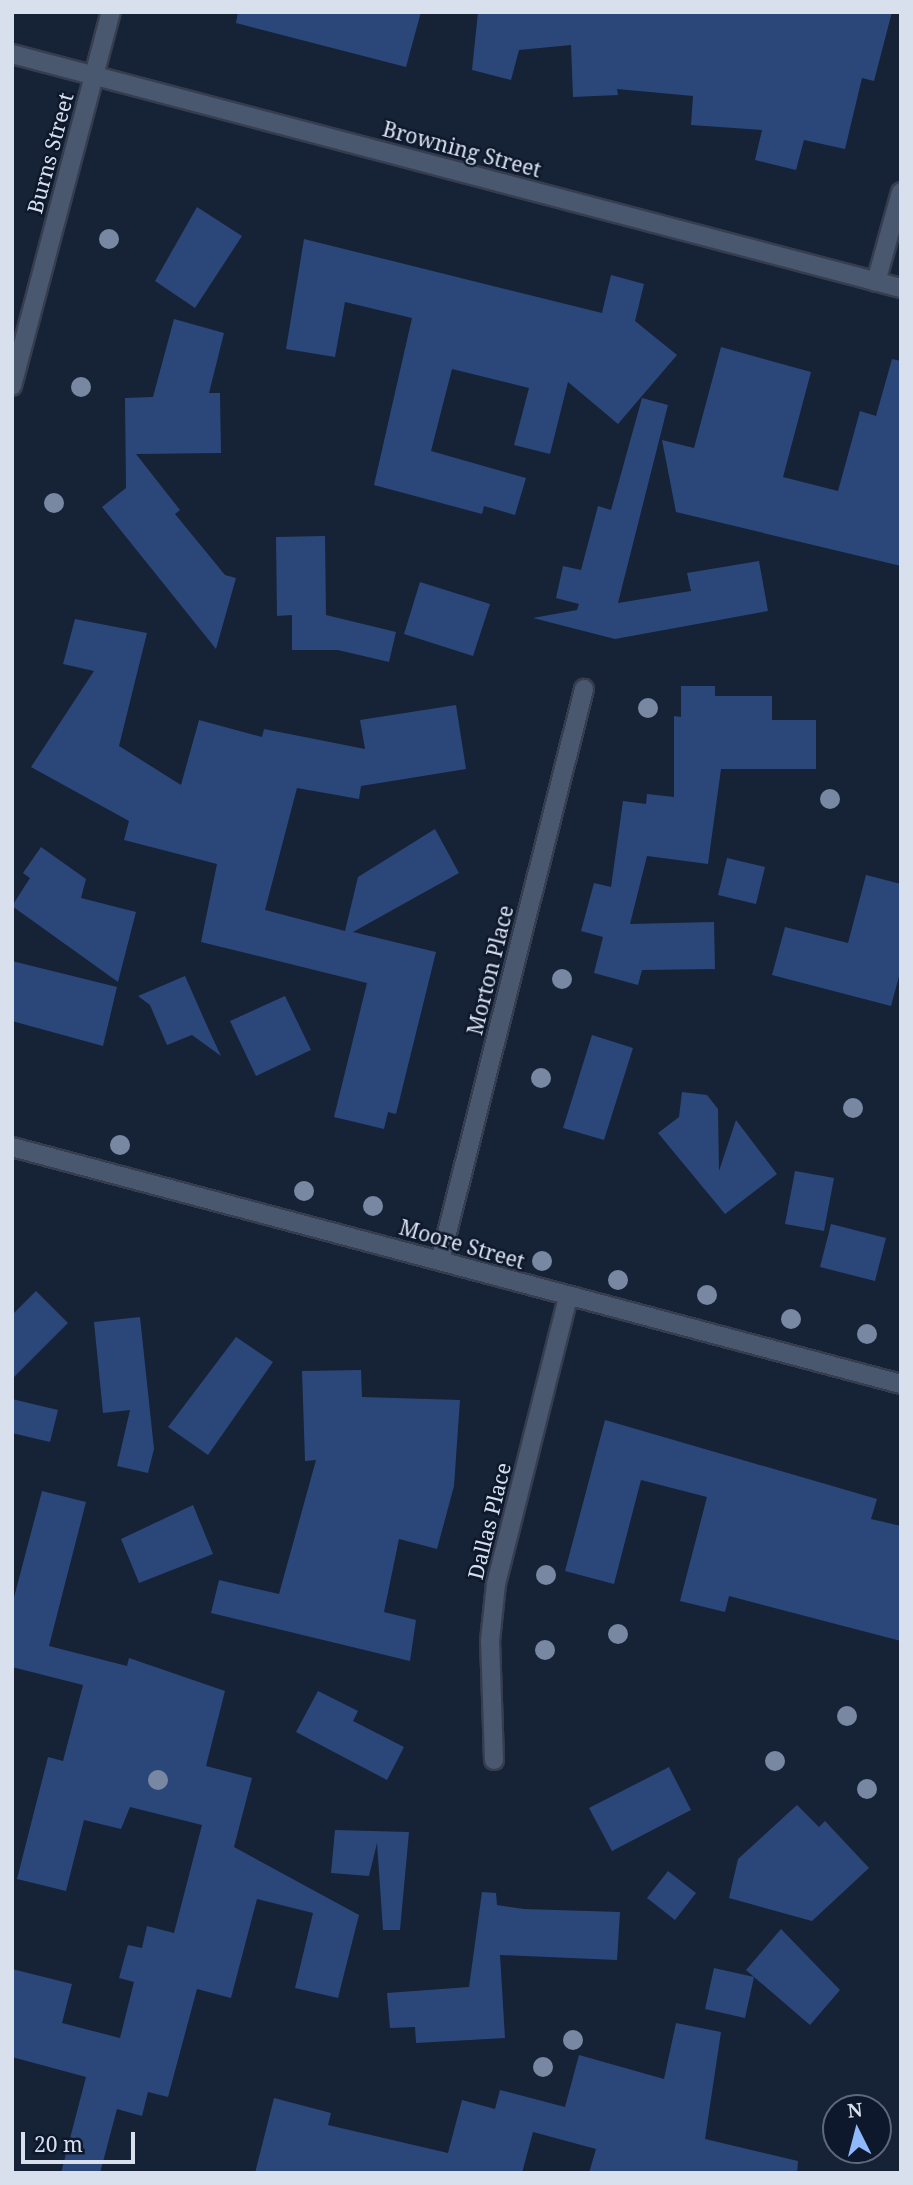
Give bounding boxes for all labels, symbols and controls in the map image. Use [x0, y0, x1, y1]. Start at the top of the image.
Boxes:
street label: Burns Street [22, 90, 78, 216]
street label: Browning Street [380, 116, 544, 182]
street label: Morton Place [462, 903, 518, 1037]
street label: Moore Street [396, 1214, 528, 1274]
street label: Dallas Place [462, 1460, 516, 1582]
north arrow [822, 2094, 892, 2164]
text: N [846, 2096, 864, 2124]
scale bar [24, 2118, 138, 2162]
text: 20 m [34, 2130, 83, 2158]

